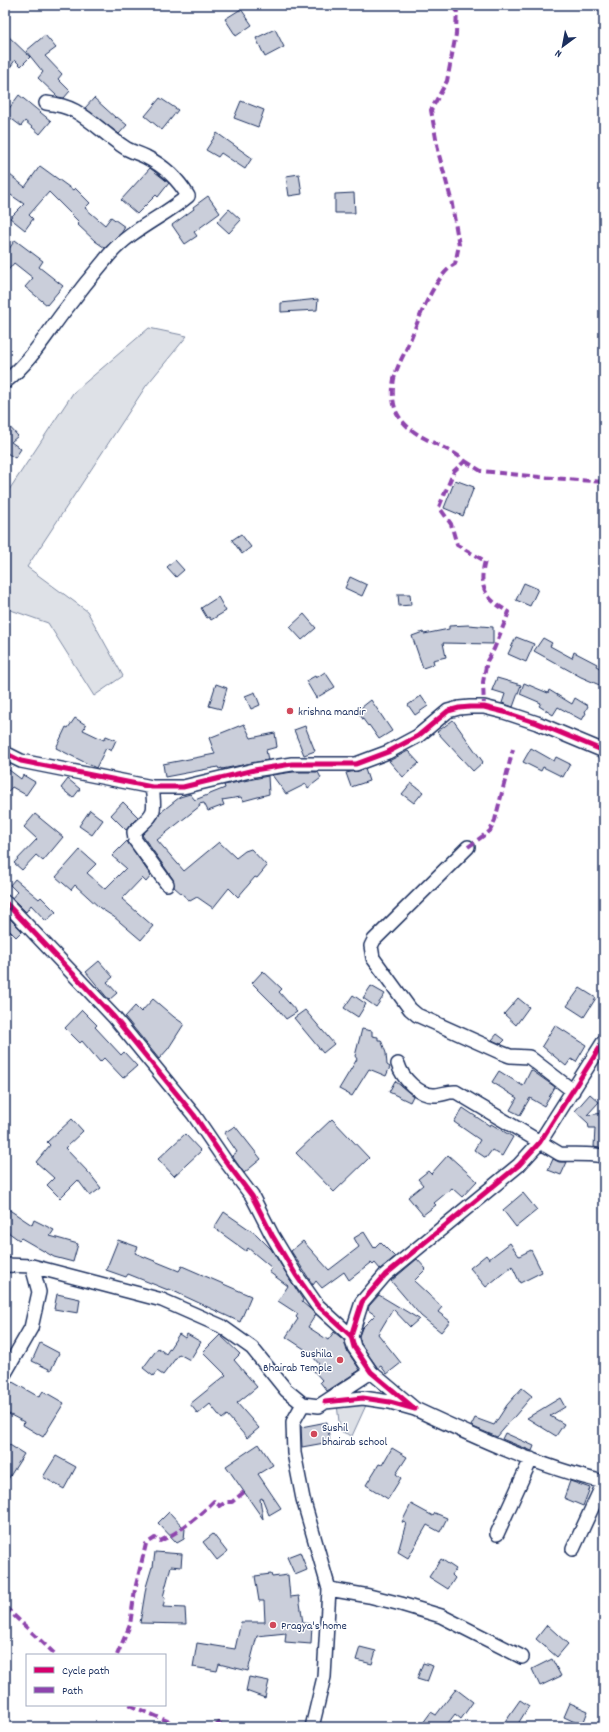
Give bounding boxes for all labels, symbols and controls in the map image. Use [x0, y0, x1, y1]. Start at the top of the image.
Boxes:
north arrow [543, 26, 583, 66]
text: N [552, 44, 565, 61]
place label: krishna mandir [298, 704, 366, 721]
marker: krishna mandir [285, 706, 295, 716]
place label: Sushila Bhairab Temple [263, 1346, 332, 1377]
marker: Sushila Bhairab Temple [335, 1355, 345, 1365]
place label: Sushil bhairab school [322, 1420, 388, 1451]
marker: Sushil bhairab school [309, 1429, 319, 1439]
place label: Pragya's home [281, 1618, 347, 1635]
marker: Pragya's home [268, 1620, 278, 1630]
legend [26, 1654, 166, 1706]
text: Cycle path [62, 1663, 110, 1680]
text: Path [62, 1683, 83, 1700]

